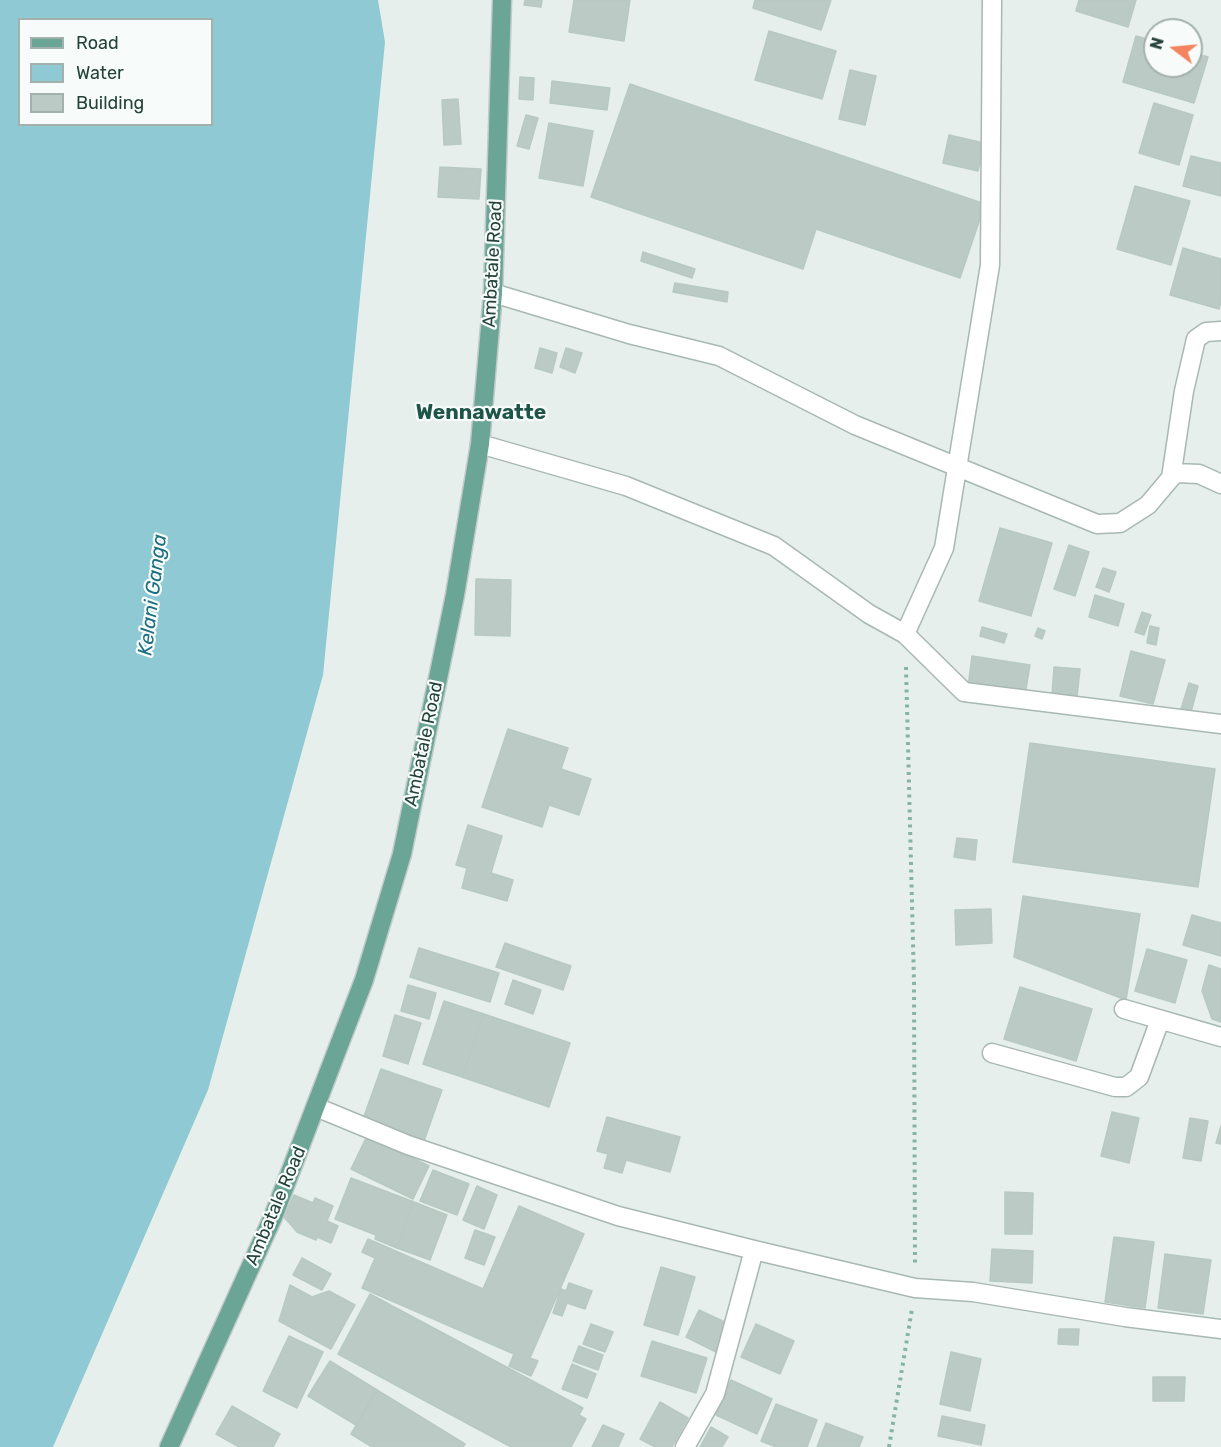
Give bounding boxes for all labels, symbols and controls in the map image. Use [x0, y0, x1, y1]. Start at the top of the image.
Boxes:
legend [18, 18, 213, 126]
north arrow [1143, 18, 1203, 78]
text: Road [76, 32, 119, 54]
text: N [1146, 35, 1168, 52]
text: Water [76, 62, 124, 84]
text: Building [76, 92, 144, 114]
street label: Ambatale Road [479, 200, 507, 328]
district label: Wennawatte [416, 400, 546, 426]
water label: Kelani Ganga [134, 533, 172, 657]
street label: Ambatale Road [400, 680, 448, 808]
street label: Ambatale Road [241, 1143, 311, 1269]

